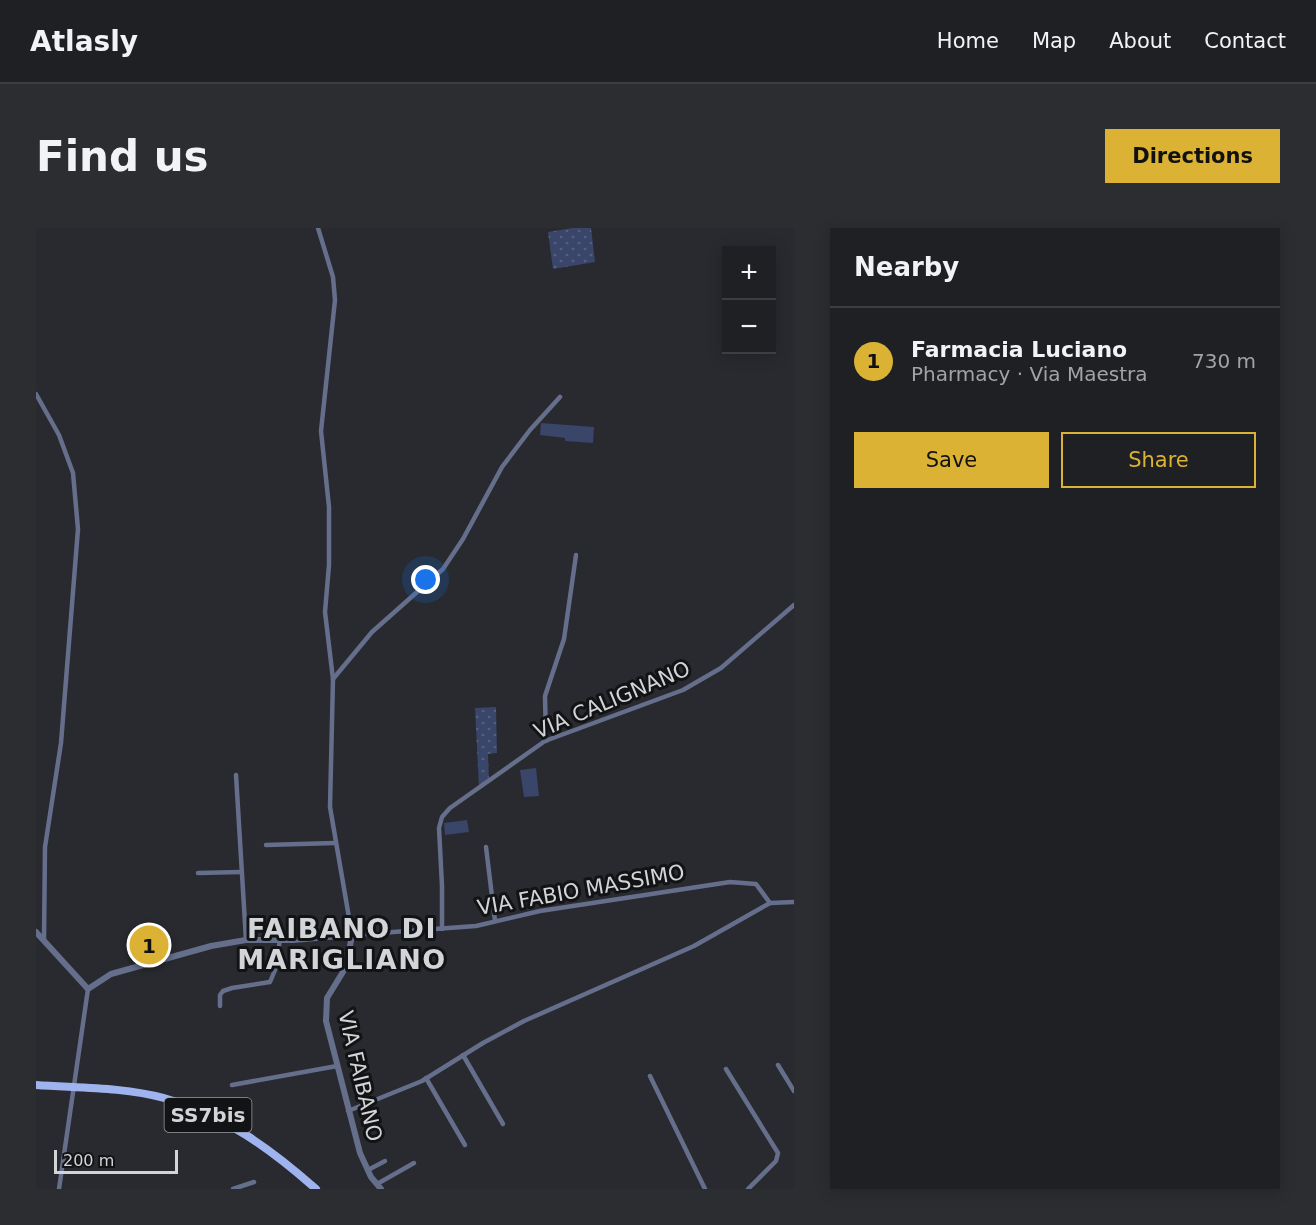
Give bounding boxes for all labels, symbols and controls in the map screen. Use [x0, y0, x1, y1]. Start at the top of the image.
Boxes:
text: Atlasly [30, 25, 138, 58]
text: Home [937, 29, 999, 53]
text: Map [1032, 29, 1076, 53]
text: About [1109, 29, 1171, 53]
text: Contact [1204, 29, 1286, 53]
button: Directions [1105, 129, 1280, 183]
text: Find us [36, 132, 209, 181]
map controls [722, 246, 776, 354]
button: + [722, 246, 776, 300]
text: Nearby [854, 252, 959, 282]
button: − [722, 300, 776, 354]
text: Farmacia Luciano [911, 337, 1127, 362]
text: 1 [867, 349, 880, 373]
text: 730 m [1192, 349, 1256, 373]
text: Pharmacy · Via Maestra [911, 362, 1147, 386]
button: Save [854, 432, 1049, 488]
button: Share [1061, 432, 1256, 488]
your location [411, 565, 440, 594]
street label: VIA CALIGNANO [530, 656, 694, 744]
street label: VIA FABIO MASSIMO [476, 860, 686, 920]
district label: FAIBANO DI MARIGLIANO [237, 913, 447, 975]
pin: 1 [130, 922, 168, 968]
street label: VIA FAIBANO [333, 1008, 387, 1144]
road number: SS7bis [164, 1098, 252, 1132]
scale bar [54, 1147, 178, 1174]
text: 200 m [63, 1151, 114, 1170]

